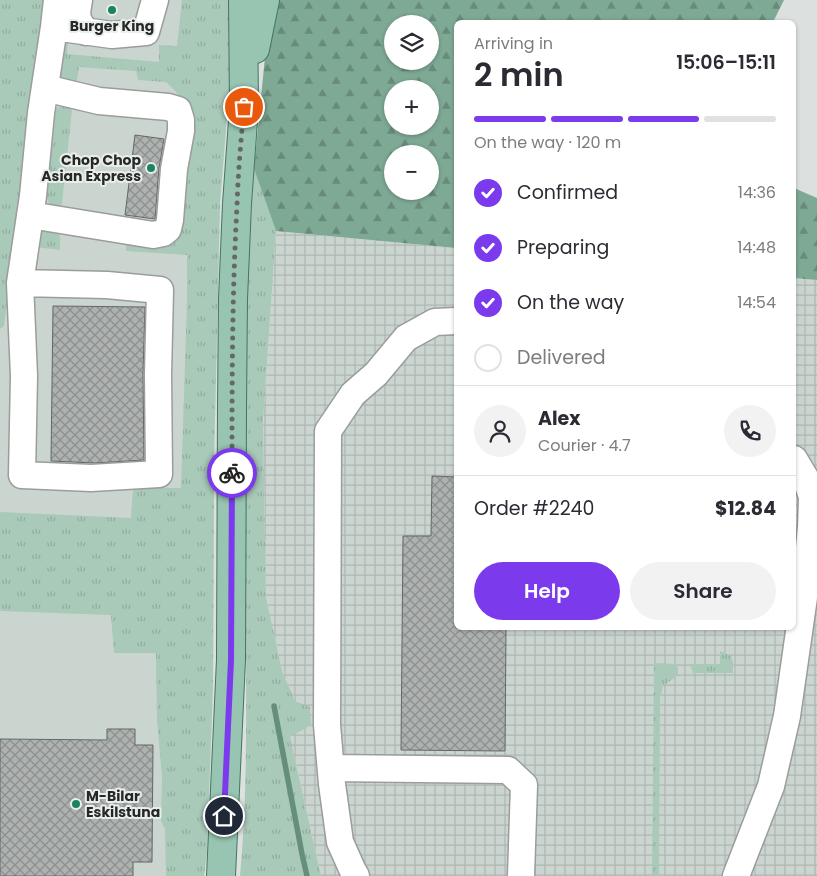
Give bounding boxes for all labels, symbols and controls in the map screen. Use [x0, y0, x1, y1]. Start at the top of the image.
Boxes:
marker: Burger King [106, 4, 118, 16]
map controls [384, 15, 439, 200]
button: layers [384, 15, 439, 70]
place label: Burger King [70, 16, 154, 36]
text: Arriving in [474, 32, 553, 55]
text: 15:06–15:11 [676, 49, 776, 76]
text: 2 min [474, 52, 564, 97]
button: + [384, 80, 439, 135]
pin [223, 86, 265, 128]
icon: bag [230, 93, 258, 121]
text: On the way · 120 m [474, 131, 621, 154]
button: − [384, 145, 439, 200]
place label: Chop Chop Asian Express [41, 150, 141, 186]
marker: Chop Chop Asian Express [145, 162, 157, 174]
icon: check [474, 179, 502, 207]
text: Confirmed [517, 179, 618, 206]
text: 14:36 [738, 181, 776, 204]
icon: check [474, 234, 502, 262]
text: Preparing [517, 234, 609, 261]
text: 14:48 [737, 236, 776, 259]
icon: check [474, 289, 502, 317]
text: On the way [517, 289, 624, 316]
text: 14:54 [737, 291, 776, 314]
text: Delivered [517, 344, 606, 371]
button: person [474, 405, 526, 457]
text: Alex [538, 405, 580, 432]
button: phone [724, 405, 776, 457]
text: Courier · 4.7 [538, 434, 631, 457]
courier [207, 448, 257, 498]
icon: bike [218, 459, 246, 487]
text: Order #2240 [474, 495, 595, 522]
text: $12.84 [715, 495, 776, 522]
button: Help [474, 562, 620, 620]
button: Share [630, 562, 776, 620]
place label: M-Bilar Eskilstuna [86, 786, 160, 822]
pin [203, 795, 245, 837]
marker: M-Bilar Eskilstuna [70, 798, 82, 810]
icon: home [210, 802, 238, 830]

